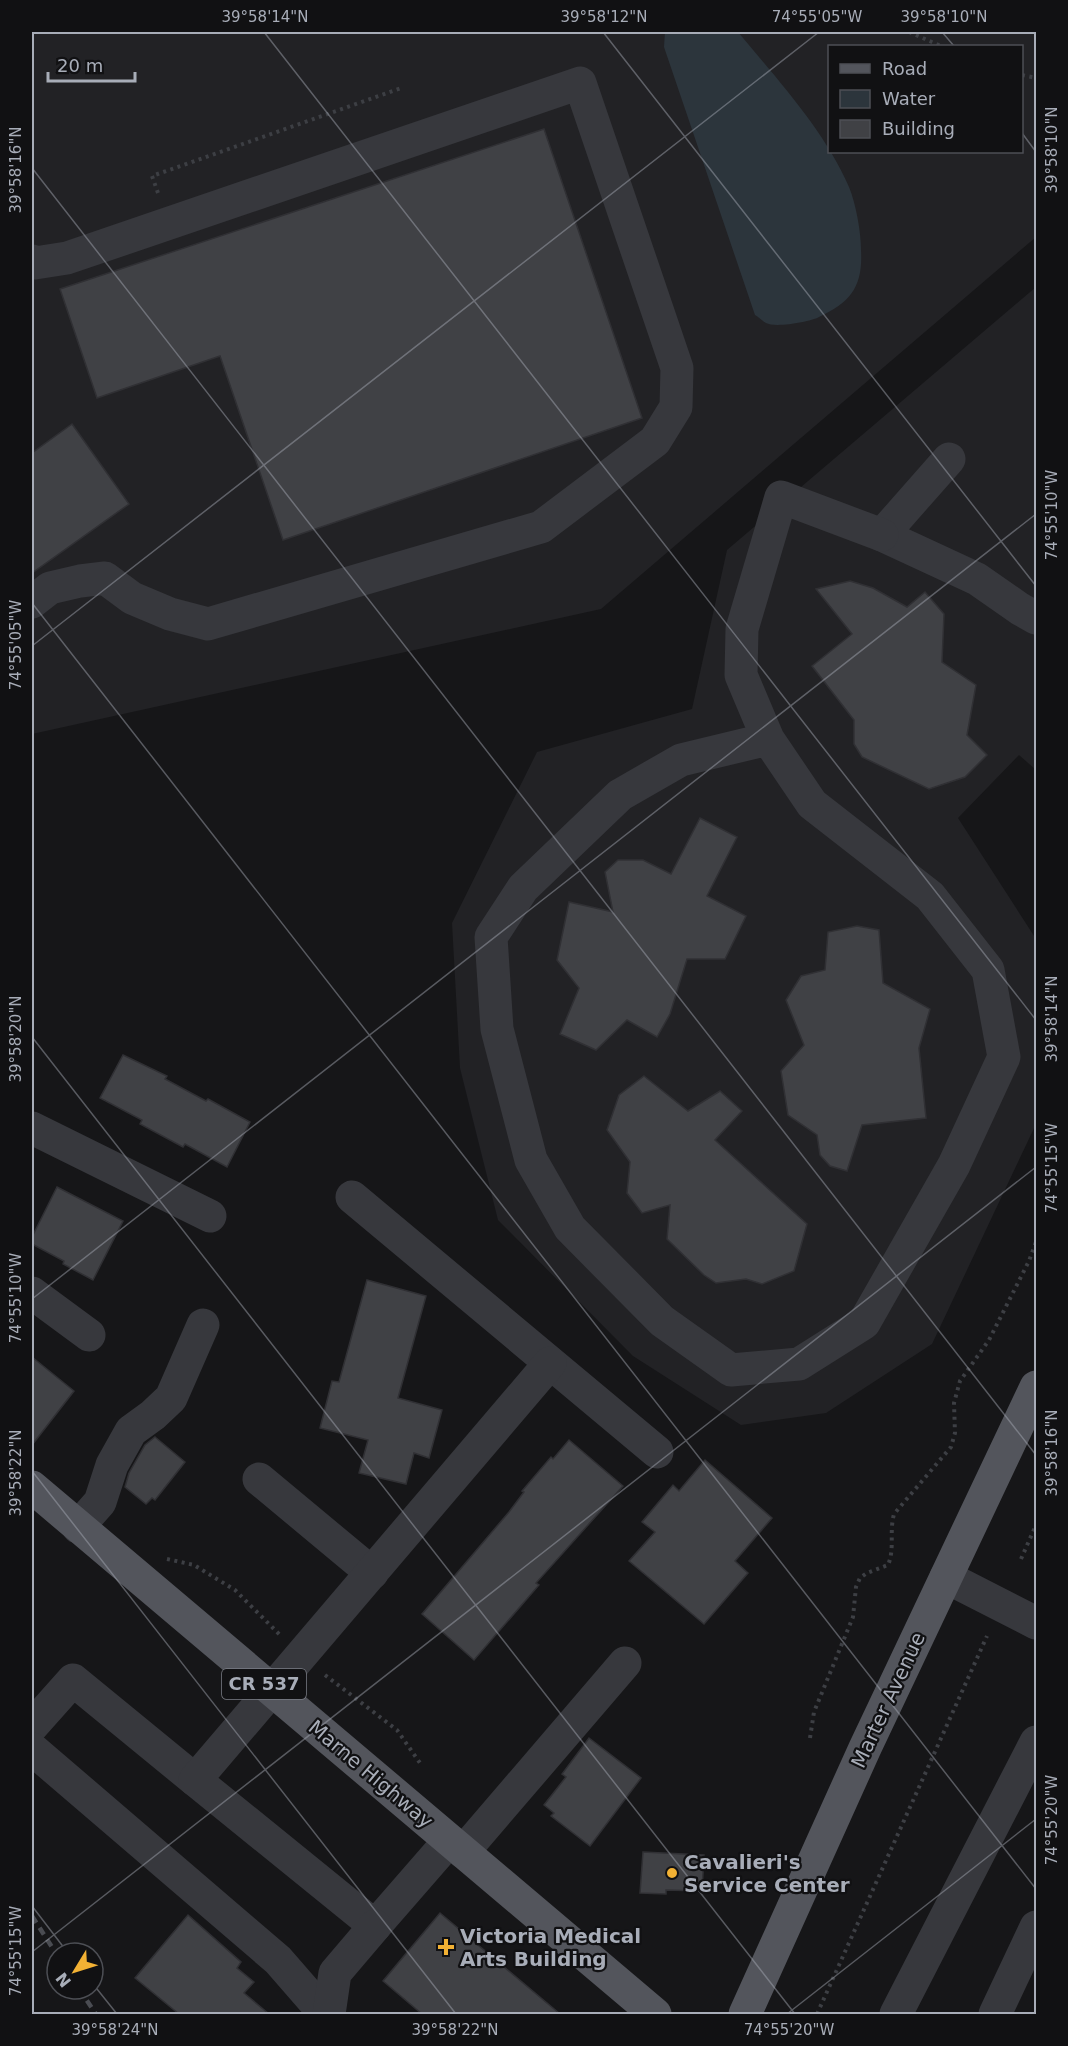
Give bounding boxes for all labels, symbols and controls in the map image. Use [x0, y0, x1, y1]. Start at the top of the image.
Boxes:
text: 39°58'14"N [221, 8, 309, 26]
text: 39°58'12"N [560, 8, 648, 26]
text: 74°55'05"W [772, 8, 862, 26]
text: 39°58'10"N [900, 8, 988, 26]
scale bar [48, 45, 135, 83]
legend [828, 45, 1023, 153]
text: 20 m [57, 55, 103, 76]
text: Road [882, 58, 927, 79]
text: Water [882, 88, 936, 109]
text: 39°58'10"N [1043, 106, 1061, 194]
text: Building [882, 118, 955, 139]
text: 39°58'16"N [7, 126, 25, 214]
text: 74°55'10"W [1043, 470, 1061, 560]
text: 74°55'05"W [7, 600, 25, 690]
text: 39°58'14"N [1043, 975, 1061, 1063]
text: 39°58'20"N [7, 995, 25, 1083]
text: 74°55'15"W [1043, 1123, 1061, 1213]
text: 74°55'10"W [7, 1253, 25, 1343]
text: 39°58'16"N [1043, 1409, 1061, 1497]
text: 39°58'22"N [7, 1429, 25, 1517]
street label: Marter Avenue [846, 1628, 930, 1772]
road number: CR 537 [222, 1669, 306, 1699]
street label: Marne Highway [304, 1715, 438, 1833]
text: 74°55'20"W [1043, 1775, 1061, 1865]
place label: Cavalieri's Service Center [684, 1850, 850, 1897]
marker: Cavalieri's Service Center [665, 1866, 679, 1880]
text: 74°55'15"W [7, 1906, 25, 1996]
place label: Victoria Medical Arts Building [460, 1924, 641, 1971]
marker: Victoria Medical Arts Building [437, 1938, 455, 1956]
north arrow [45, 1941, 105, 2001]
text: N [52, 1969, 75, 1991]
text: 39°58'24"N [71, 2021, 159, 2039]
text: 39°58'22"N [411, 2021, 499, 2039]
text: 74°55'20"W [744, 2021, 834, 2039]

